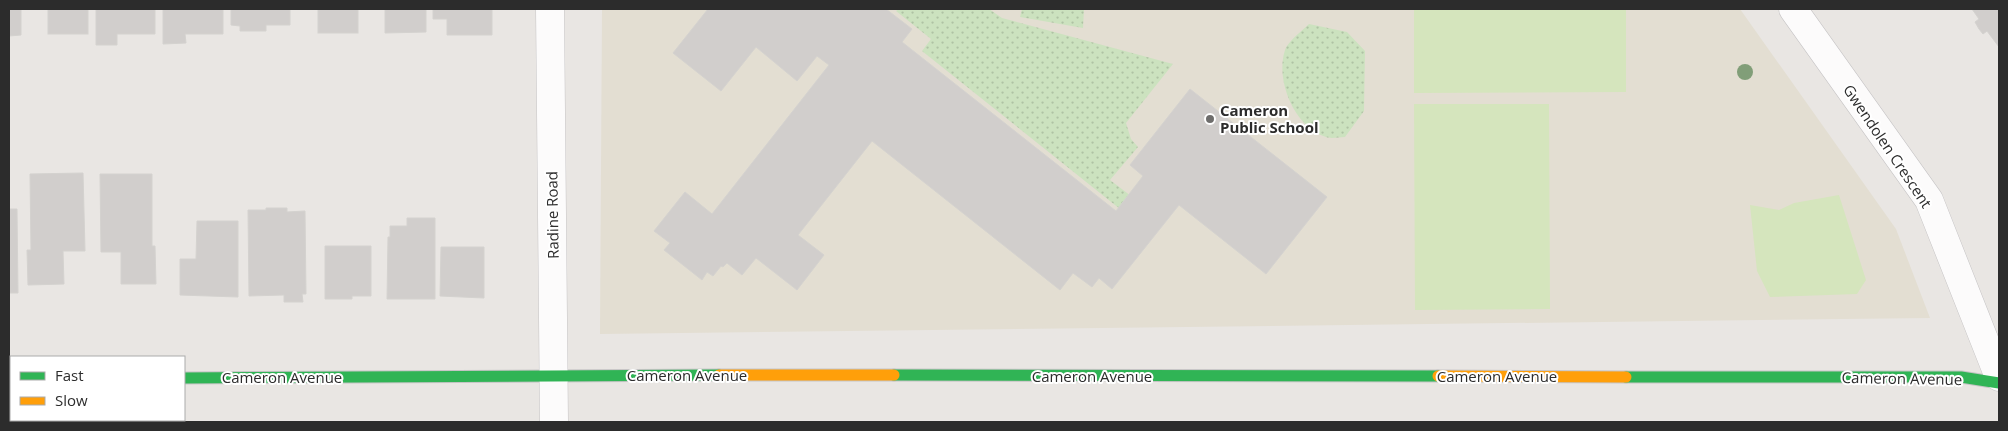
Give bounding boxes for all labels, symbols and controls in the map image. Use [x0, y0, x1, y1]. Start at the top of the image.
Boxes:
street label: Gwendolen Crescent [1839, 80, 1937, 212]
place label: Cameron Public School [1220, 100, 1319, 137]
marker: Cameron Public School [1204, 113, 1216, 125]
street label: Radine Road [541, 171, 563, 259]
legend [10, 356, 185, 421]
text: Fast [55, 365, 84, 385]
street label: Cameron Avenue [627, 365, 747, 385]
street label: Cameron Avenue [1032, 366, 1152, 386]
street label: Cameron Avenue [1437, 366, 1557, 386]
street label: Cameron Avenue [222, 367, 342, 387]
street label: Cameron Avenue [1842, 367, 1962, 389]
text: Slow [55, 390, 88, 410]

